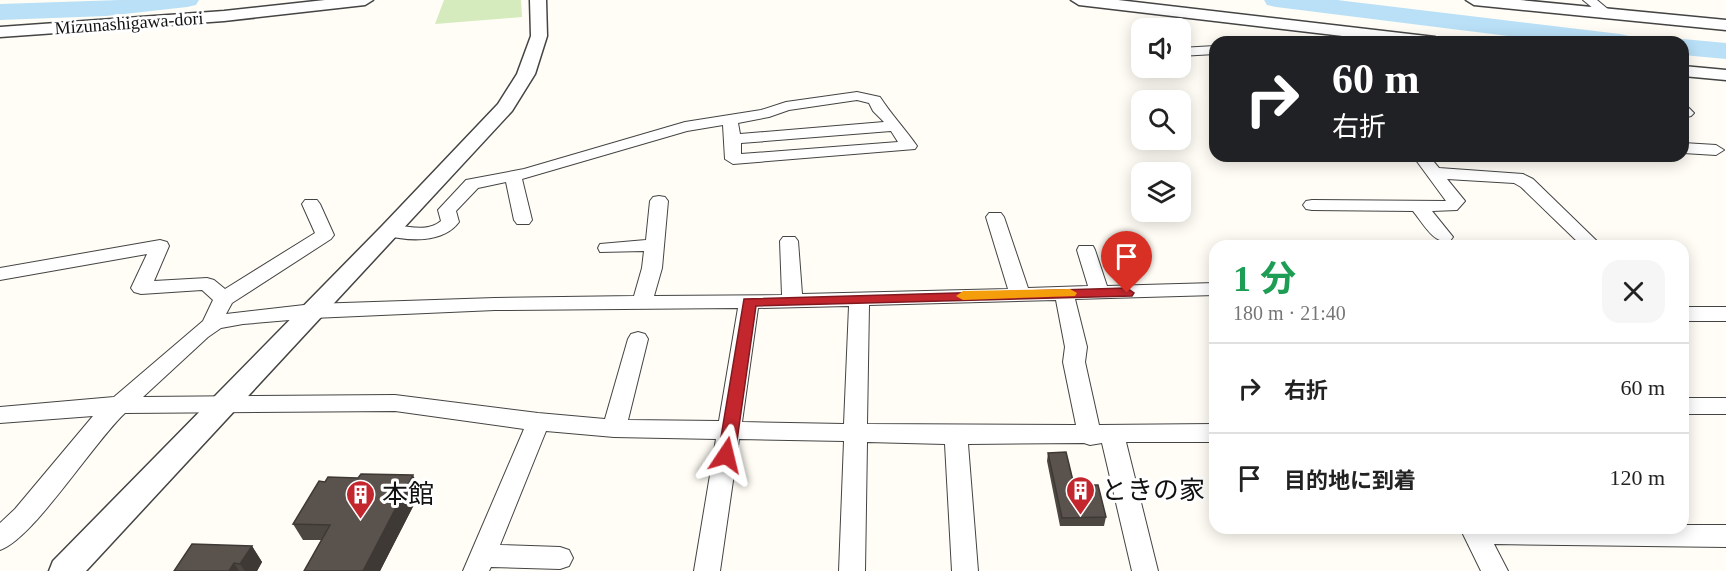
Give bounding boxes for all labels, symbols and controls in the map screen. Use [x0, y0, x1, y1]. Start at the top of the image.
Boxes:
street label: Mizunashigawa-dori [54, 8, 204, 38]
map controls [1131, 18, 1191, 222]
button: sound [1131, 18, 1191, 78]
text: 60 m [1332, 56, 1420, 102]
icon: right [1233, 60, 1311, 138]
button: search [1131, 90, 1191, 150]
text: 右折 [1332, 112, 1386, 142]
button: layers [1131, 162, 1191, 222]
pin [1101, 231, 1152, 293]
icon: arrive [1110, 240, 1143, 273]
text: 1 分 [1233, 259, 1296, 299]
button: close [1602, 260, 1665, 323]
text: 180 m · 21:40 [1233, 302, 1346, 324]
icon: right [1233, 372, 1266, 405]
text: 60 m [1620, 375, 1665, 400]
text: 右折 [1284, 378, 1328, 403]
position arrow [694, 423, 758, 487]
icon: arrive [1233, 462, 1266, 495]
text: 120 m [1609, 465, 1665, 490]
text: 目的地に到着 [1284, 468, 1416, 493]
building icon: ときの家 [1064, 474, 1096, 516]
place label: ときの家 [1101, 476, 1205, 505]
building icon: 本館 [345, 478, 377, 520]
place label: 本館 [382, 480, 434, 509]

